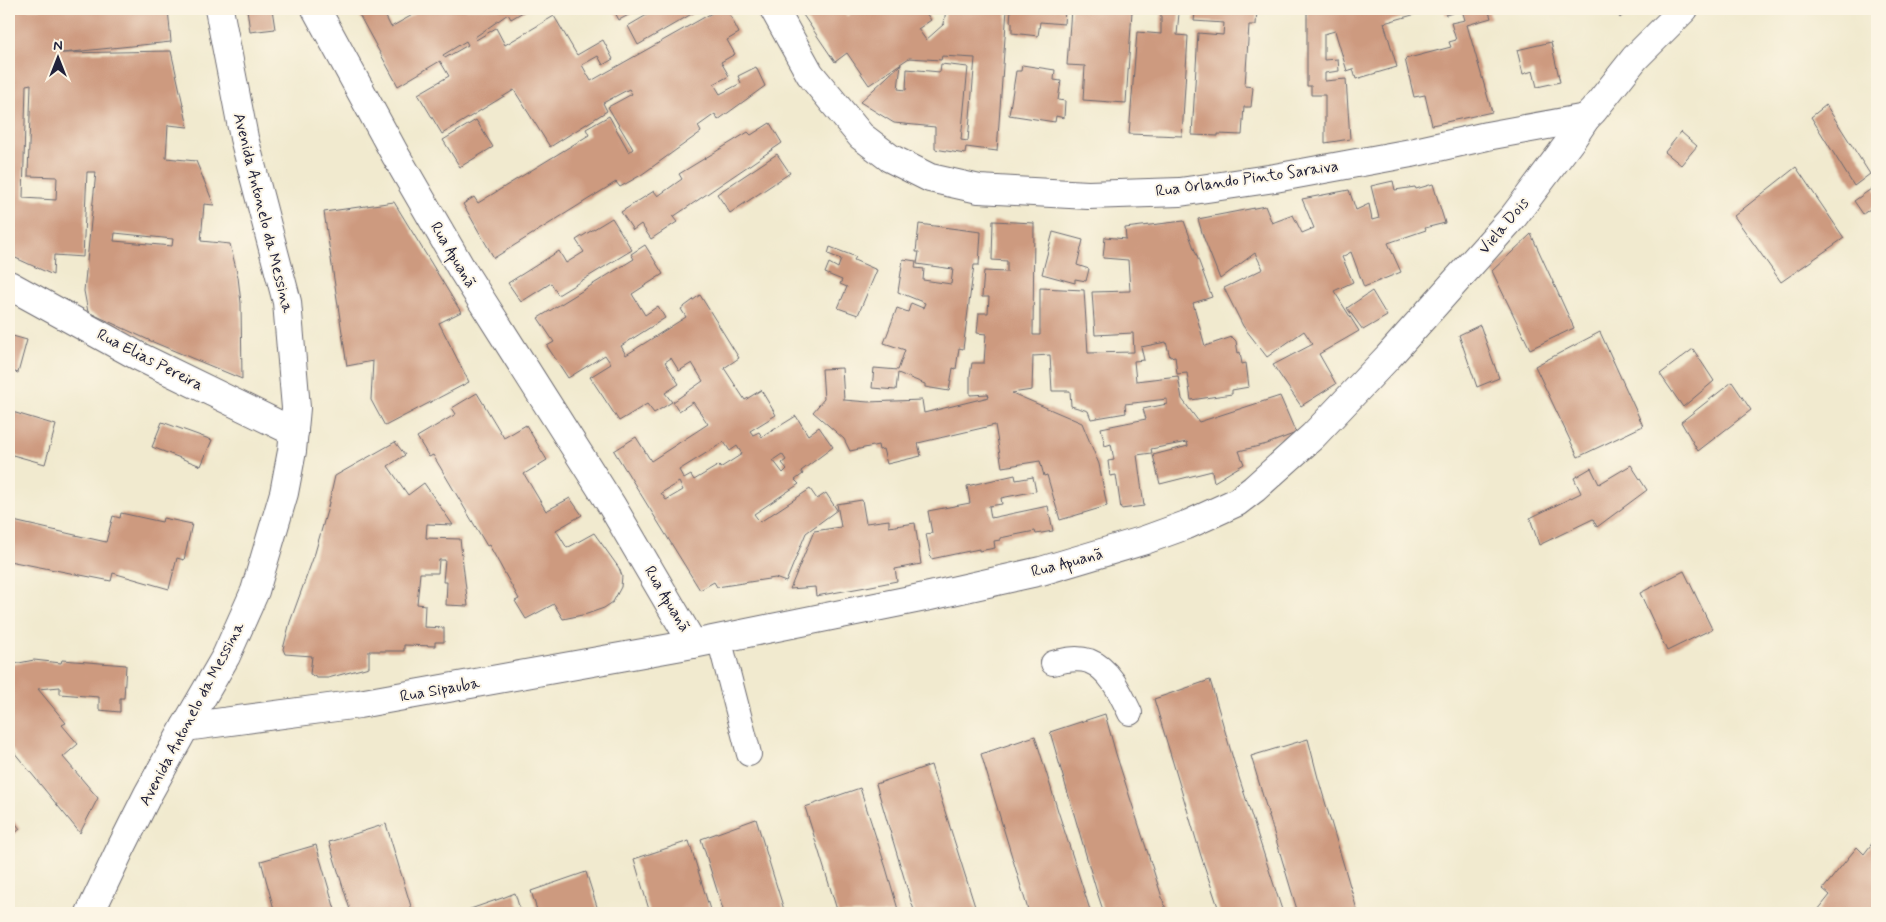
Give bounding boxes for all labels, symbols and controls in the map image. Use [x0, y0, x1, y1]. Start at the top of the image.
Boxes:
north arrow [32, 32, 82, 82]
text: N [53, 37, 63, 55]
street label: Avenida Antonelo da Messina [228, 111, 298, 316]
street label: Rua Orlando Pinto Saraiva [1154, 156, 1340, 202]
street label: Viela Dois [1474, 193, 1534, 259]
street label: Rua Apuanã [424, 218, 481, 292]
street label: Rua Elias Pereira [93, 324, 207, 396]
street label: Rua Apuanã [1029, 543, 1105, 584]
street label: Rua Apuanã [638, 562, 695, 636]
street label: Avenida Antonelo da Messina [135, 618, 250, 810]
street label: Rua Sipauba [399, 673, 482, 707]

